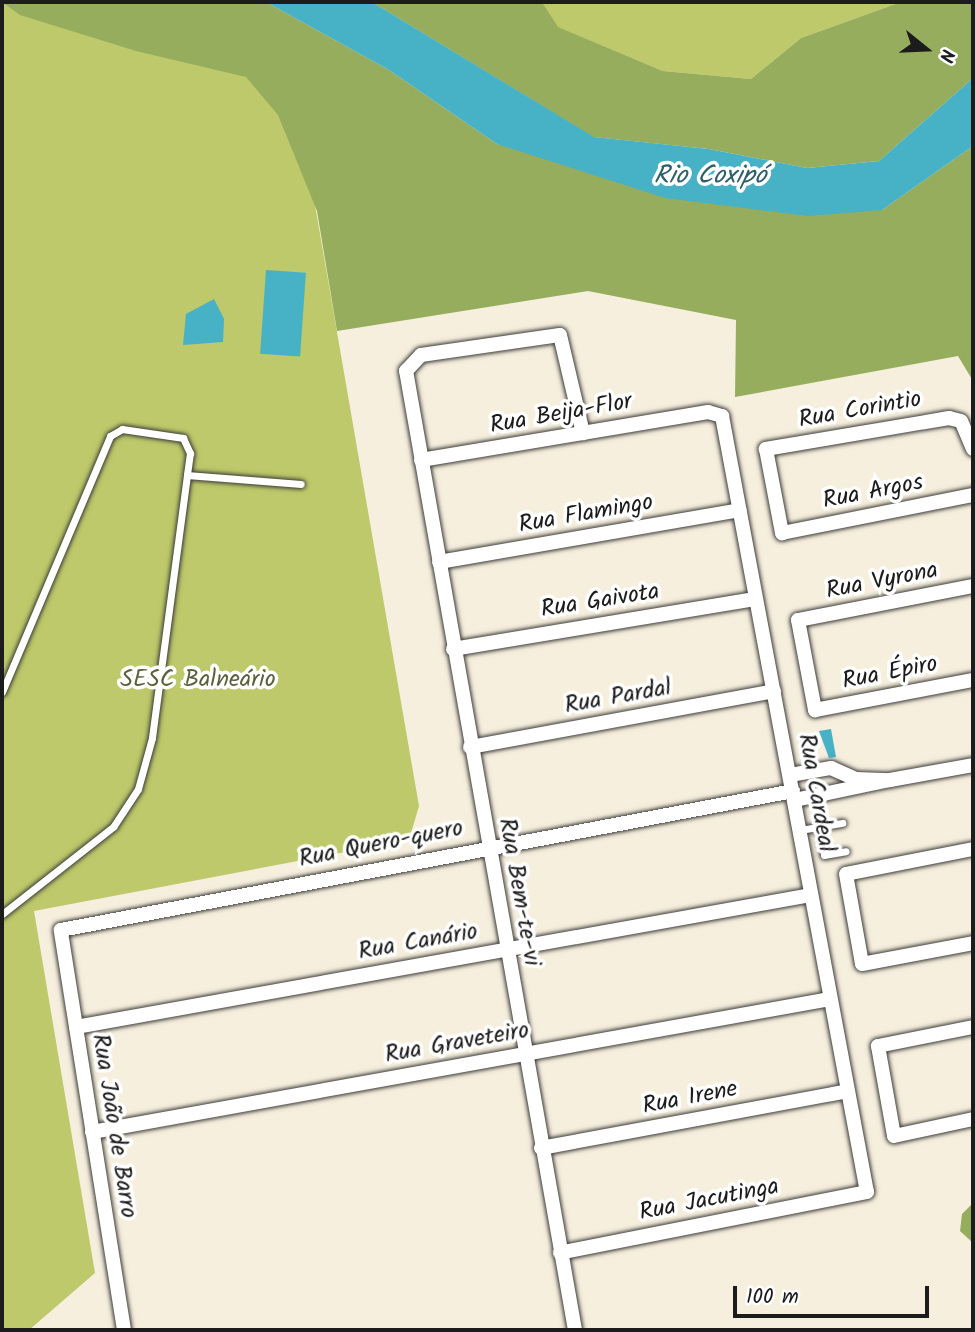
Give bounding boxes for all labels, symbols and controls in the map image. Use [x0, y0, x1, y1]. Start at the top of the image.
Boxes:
north arrow [891, 14, 961, 84]
text: N [930, 45, 962, 66]
water label: Rio Coxipó [654, 161, 766, 193]
street label: Rua Corintio [796, 385, 924, 435]
street label: Rua Beija-Flor [488, 387, 634, 441]
street label: Rua Argos [820, 468, 926, 516]
street label: Rua Flamingo [517, 488, 655, 540]
street label: Rua Vyrona [824, 556, 940, 606]
street label: Rua Gaivota [539, 577, 661, 625]
street label: Rua Épiro [840, 650, 940, 696]
park label: SESC Balneário [120, 666, 276, 694]
street label: Rua Pardal [562, 673, 674, 721]
street label: Rua Cardeal [791, 731, 841, 855]
street label: Rua Quero-quero [297, 814, 465, 874]
street label: Rua Bem-te-vi [492, 816, 546, 968]
street label: Rua Canário [356, 917, 480, 967]
street label: Rua Graveteiro [383, 1016, 531, 1070]
street label: Rua João de Barro [85, 1032, 143, 1220]
street label: Rua Irene [640, 1075, 740, 1121]
street label: Rua Jacutinga [637, 1172, 781, 1228]
scale bar [737, 1272, 933, 1316]
text: 100 m [746, 1281, 799, 1314]

